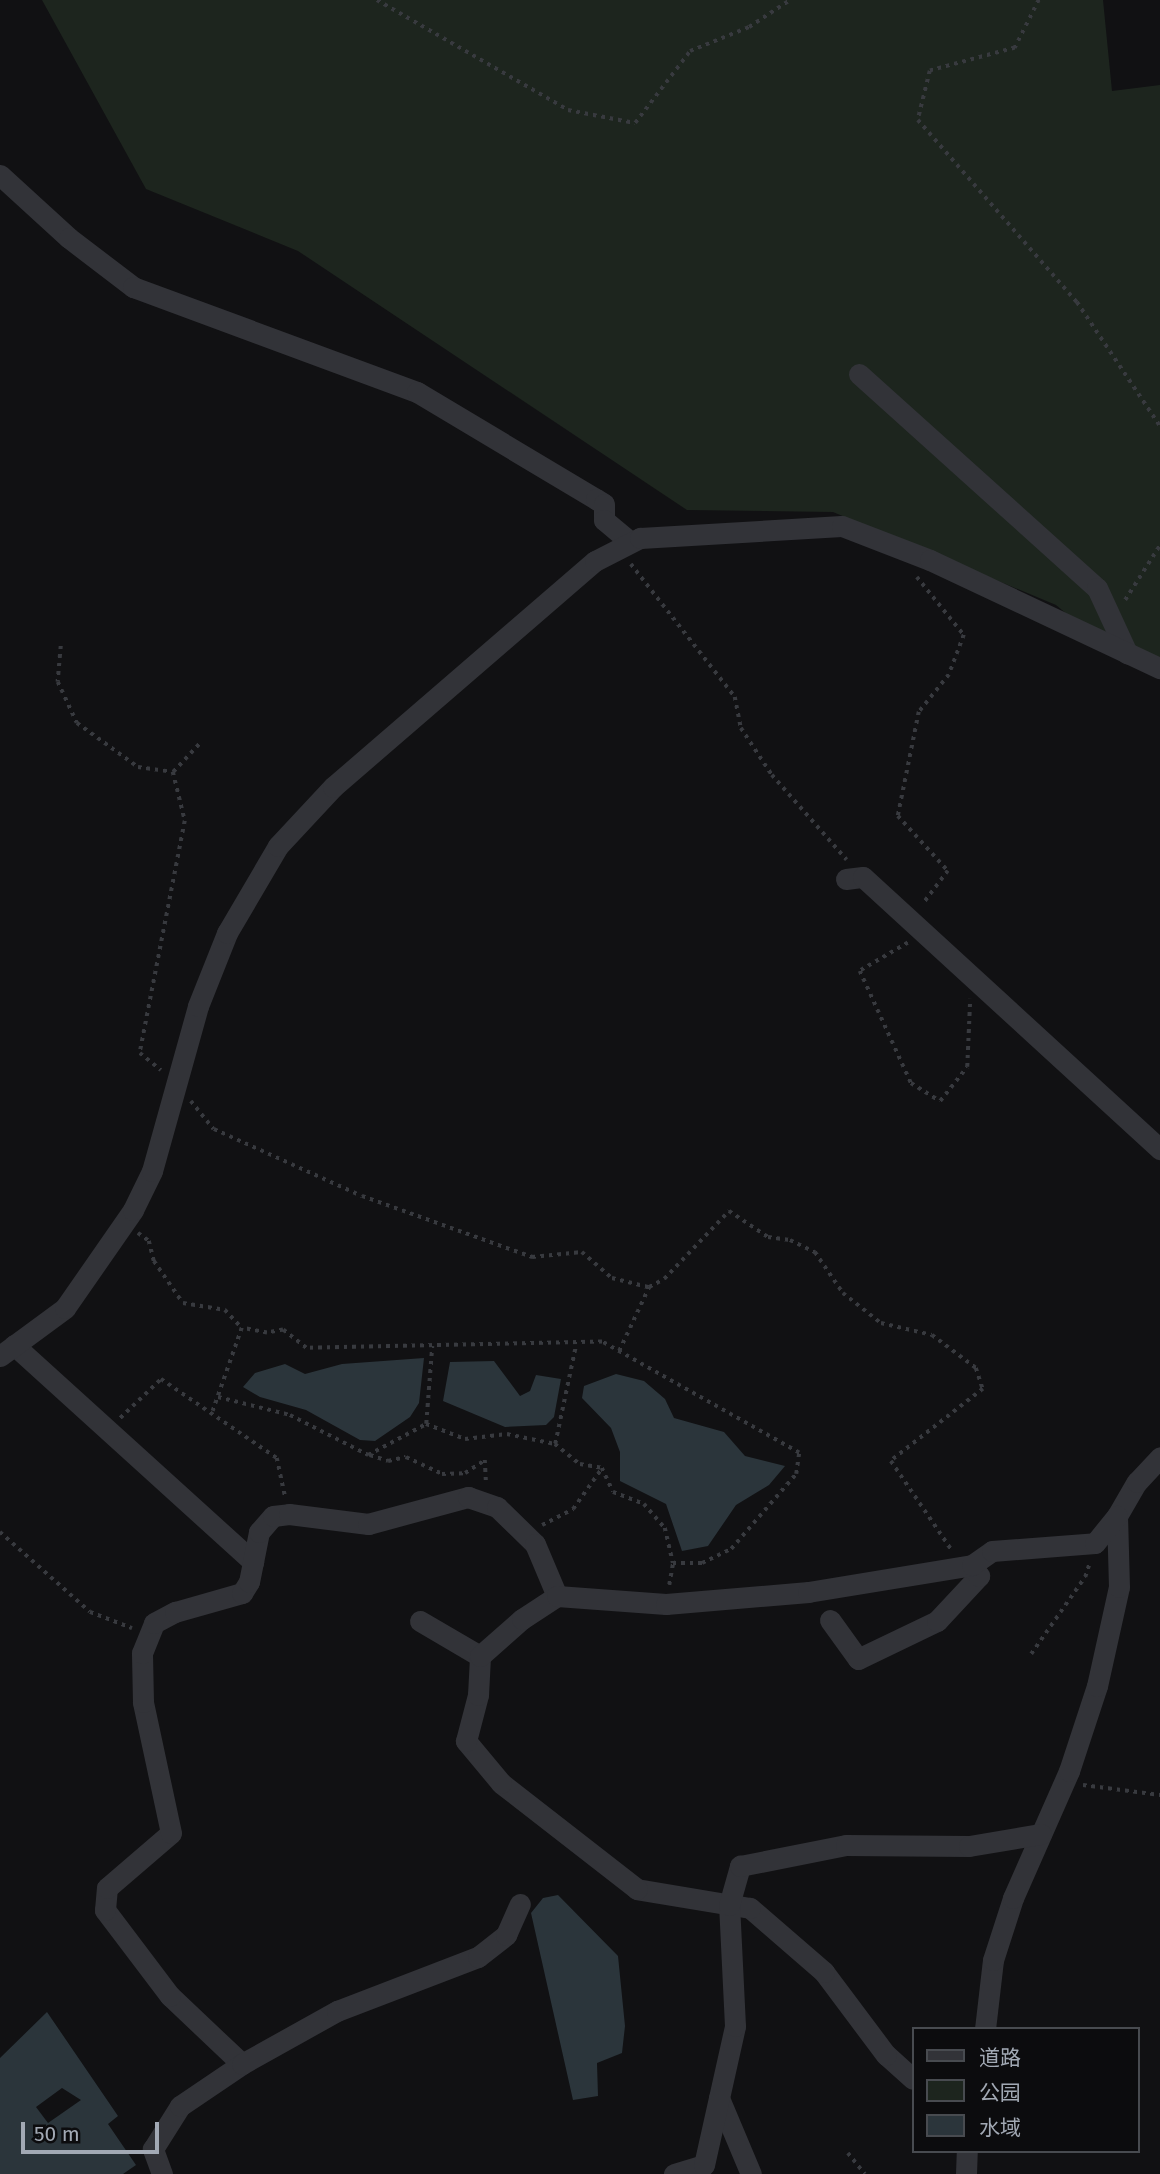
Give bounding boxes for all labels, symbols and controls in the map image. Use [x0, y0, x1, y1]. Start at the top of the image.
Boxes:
legend [912, 2027, 1139, 2153]
text: 道路 [979, 2045, 1021, 2071]
text: 公园 [979, 2080, 1021, 2106]
scale bar [24, 2108, 163, 2152]
text: 水域 [979, 2115, 1021, 2141]
text: 50 m [34, 2121, 80, 2147]

